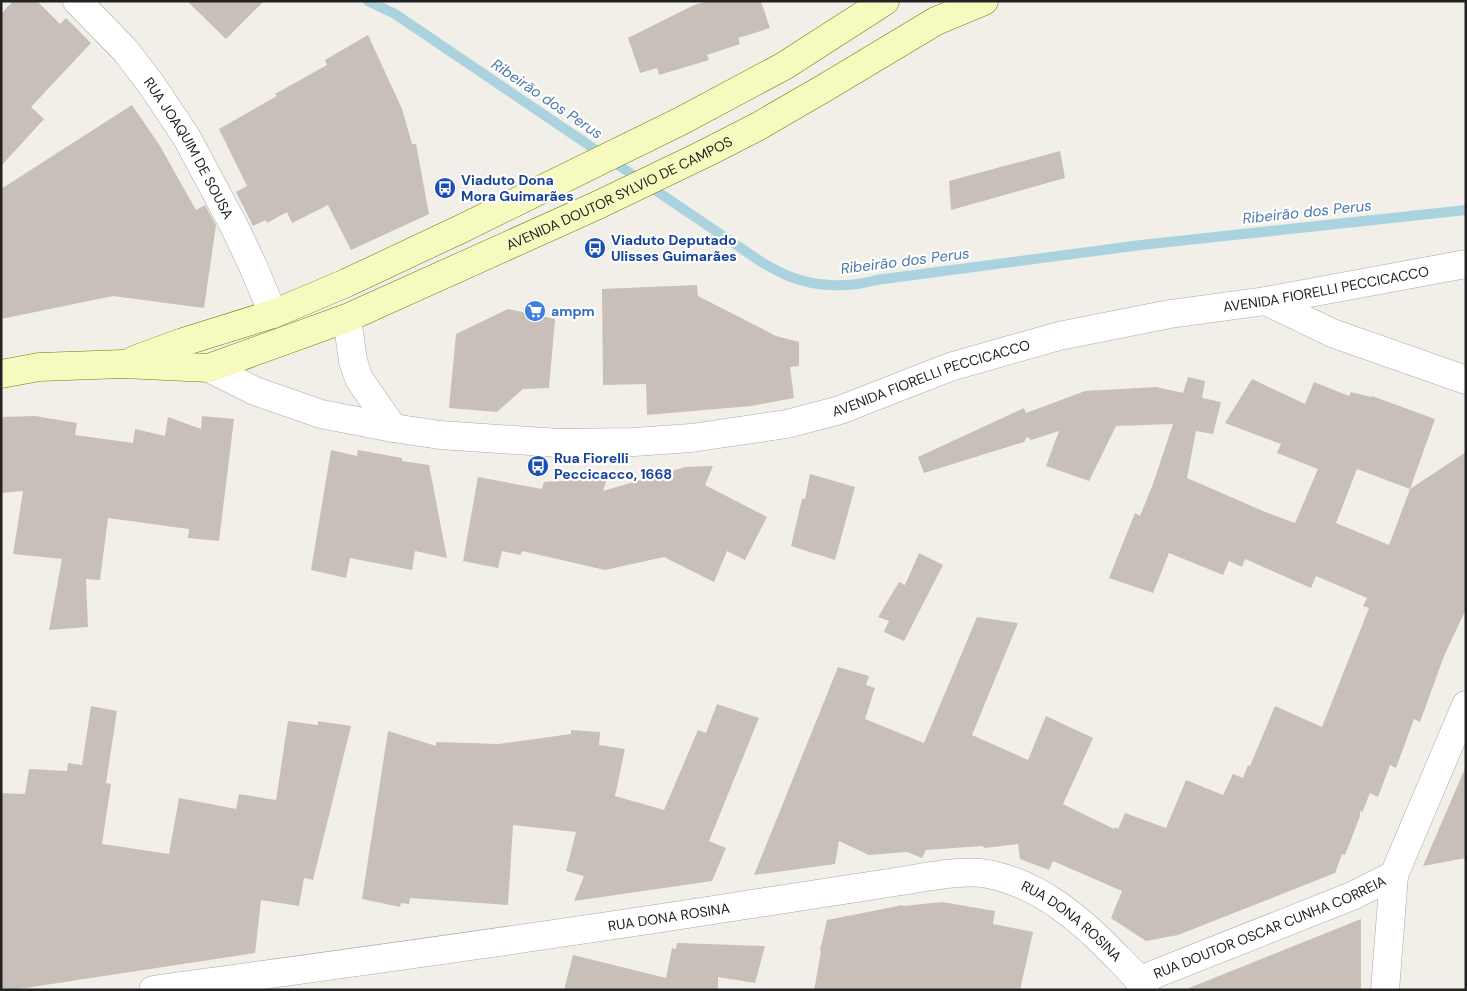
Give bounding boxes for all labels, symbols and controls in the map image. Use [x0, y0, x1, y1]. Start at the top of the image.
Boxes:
water label: Ribeirão dos Perus [488, 54, 606, 144]
street label: RUA JOAQUIM DE SOUSA [140, 74, 238, 222]
street label: AVENIDA DOUTOR SYLVIO DE CAMPOS [503, 132, 735, 254]
place label: Viaduto Dona Mora Guimarães [461, 171, 574, 205]
bus stop icon: Viaduto Dona Mora Guimarães [433, 176, 457, 200]
water label: Ribeirão dos Perus [1241, 195, 1373, 229]
place label: Viaduto Deputado Ulisses Guimarães [611, 231, 737, 265]
bus stop icon: Viaduto Deputado Ulisses Guimarães [583, 236, 607, 260]
water label: Ribeirão dos Perus [839, 243, 971, 279]
street label: AVENIDA FIORELLI PECCICACCO [1222, 262, 1431, 316]
supermarket icon: ampm [523, 299, 547, 323]
place label: ampm [551, 302, 595, 320]
street label: AVENIDA FIORELLI PECCICACCO [830, 336, 1032, 421]
place label: Rua Fiorelli Peccicacco, 1668 [554, 449, 672, 483]
bus stop icon: Rua Fiorelli Peccicacco, 1668 [526, 454, 550, 478]
street label: RUA DOUTOR OSCAR CUNHA CORREIA [1151, 871, 1389, 983]
street label: RUA DONA ROSINA [1019, 877, 1126, 965]
street label: RUA DONA ROSINA [607, 899, 731, 935]

